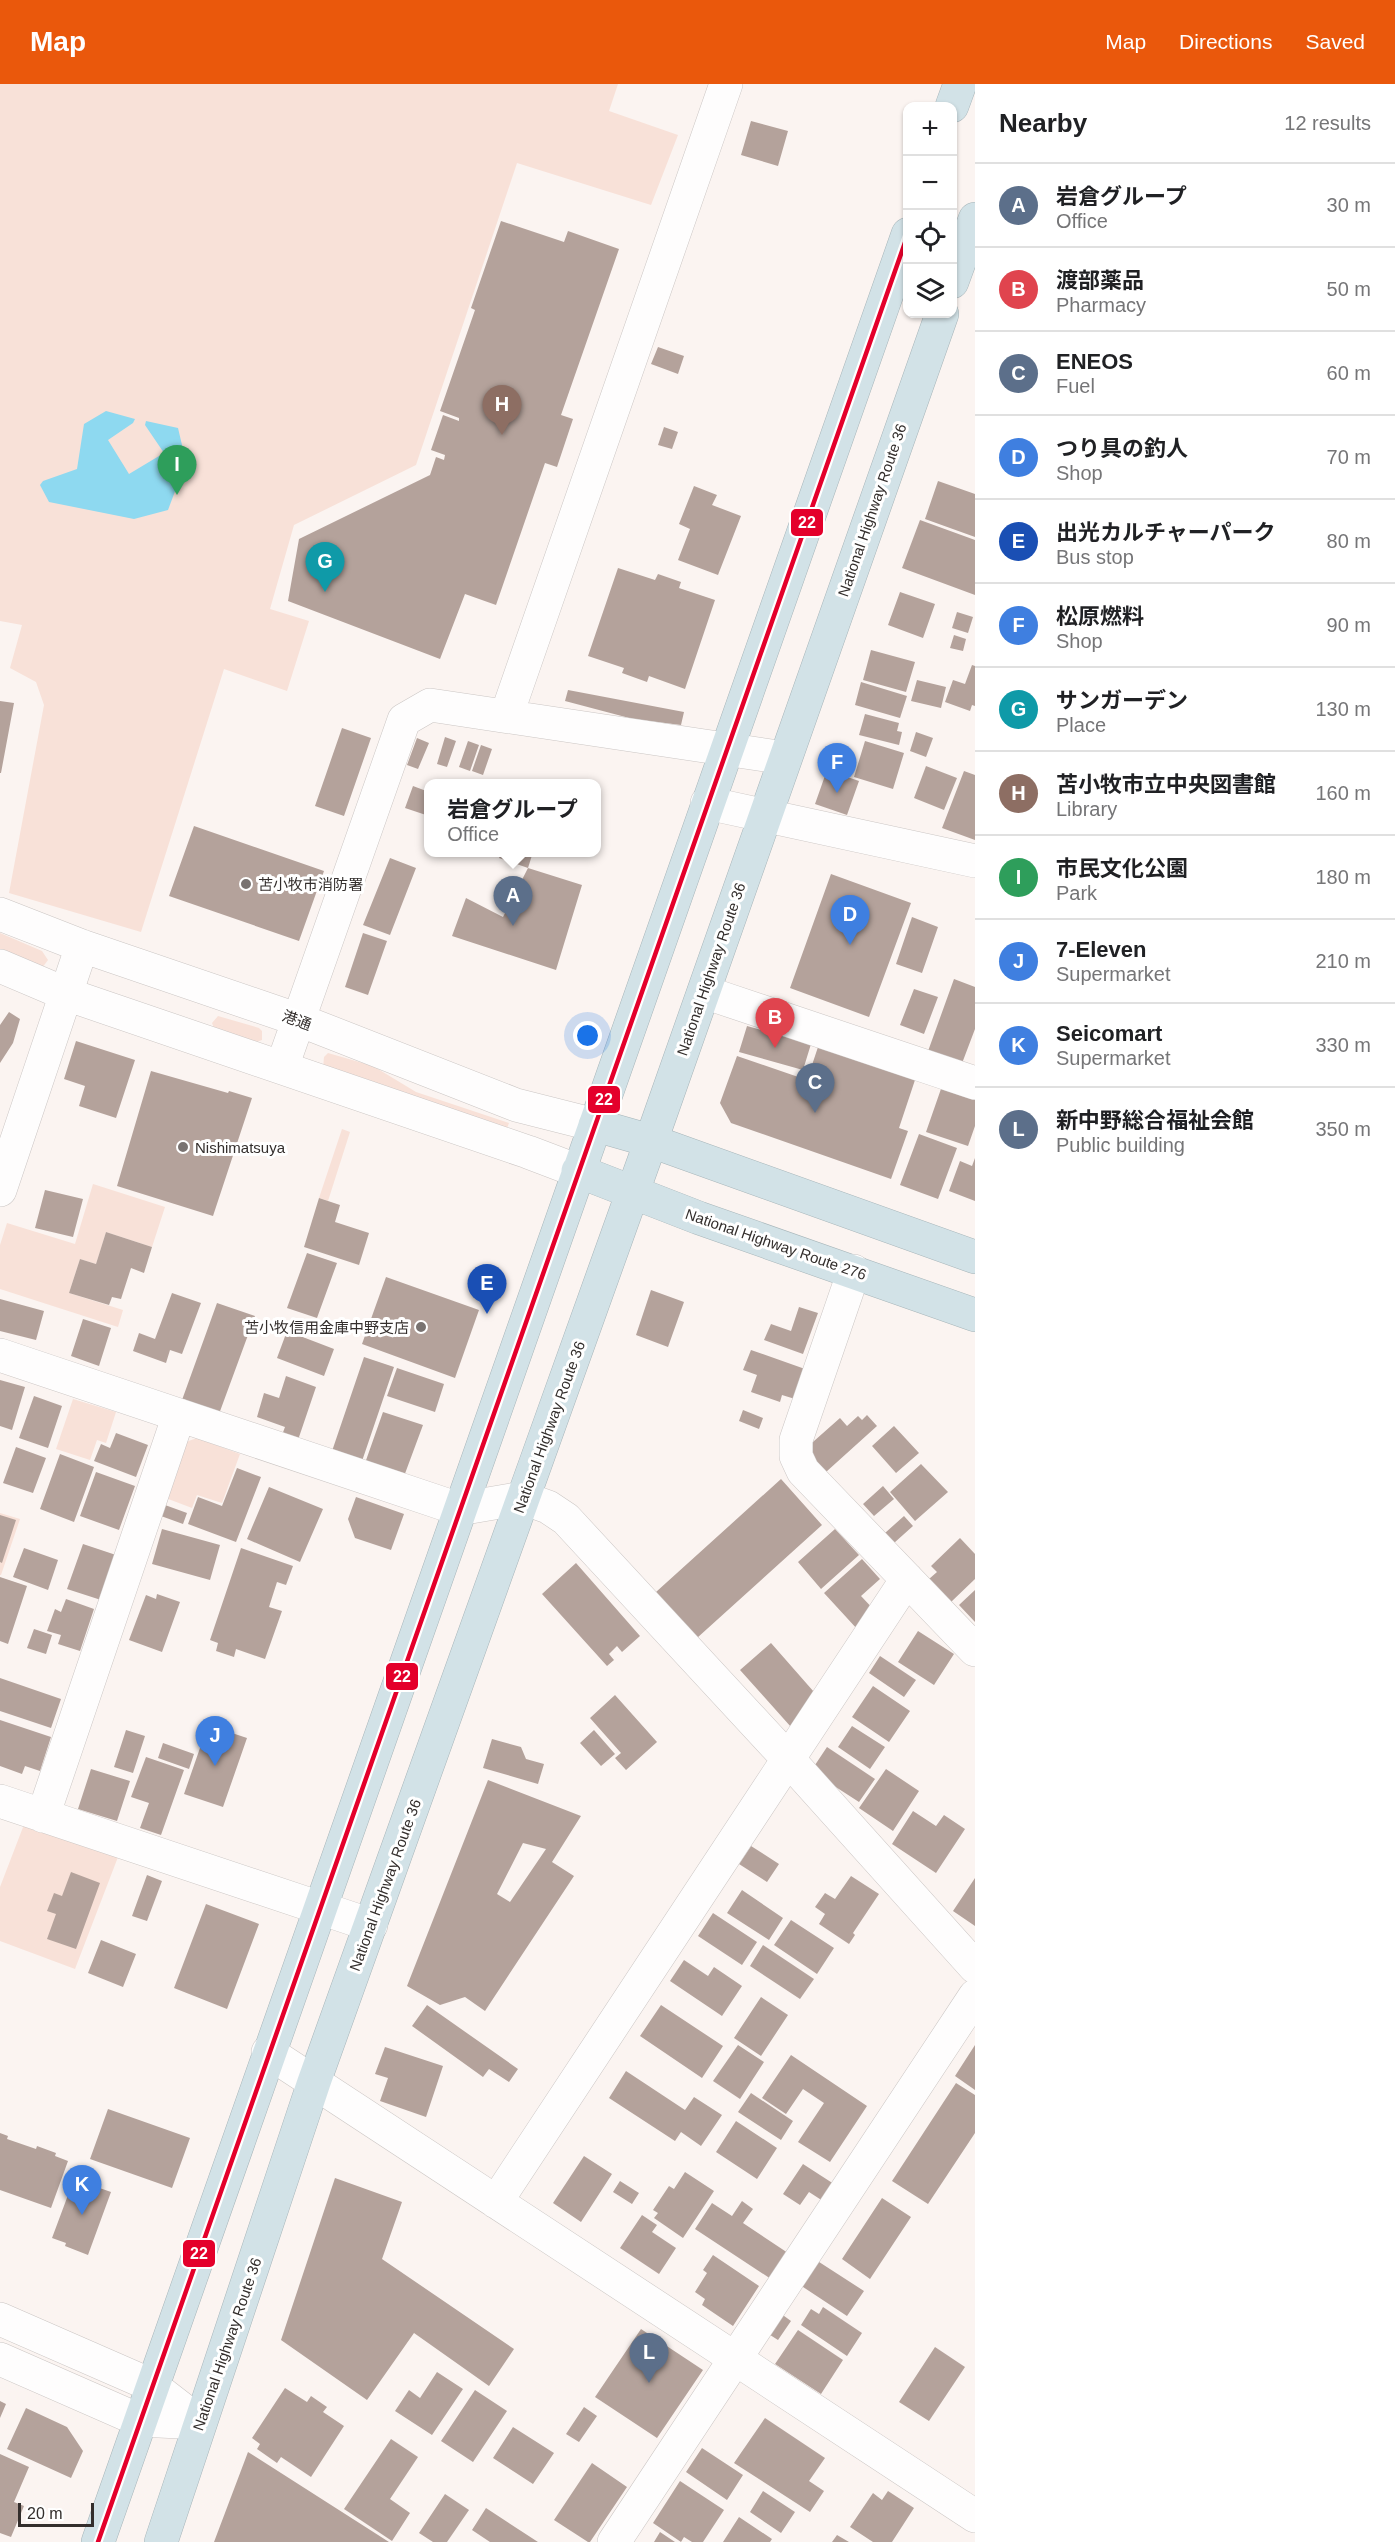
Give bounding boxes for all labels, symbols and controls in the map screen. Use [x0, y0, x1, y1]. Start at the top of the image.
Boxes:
text: Map [30, 26, 86, 57]
text: Map [1105, 30, 1146, 53]
text: Directions [1179, 30, 1272, 53]
text: Saved [1305, 30, 1365, 53]
map controls [903, 102, 957, 318]
button: + [903, 102, 957, 156]
text: Nearby [999, 108, 1087, 138]
text: 12 results [1284, 112, 1371, 134]
button: − [903, 156, 957, 210]
text: 岩倉グループ [1056, 184, 1187, 209]
text: A [1011, 194, 1026, 216]
text: 30 m [1327, 194, 1371, 216]
button: locate [903, 210, 957, 264]
text: Office [1056, 210, 1108, 232]
button: layers [903, 264, 957, 318]
text: 渡部薬品 [1056, 268, 1144, 293]
text: B [1011, 278, 1026, 300]
text: 50 m [1327, 278, 1371, 300]
text: Pharmacy [1056, 294, 1146, 316]
text: ENEOS [1056, 349, 1133, 374]
text: C [1011, 362, 1026, 384]
text: 60 m [1327, 362, 1371, 384]
text: Fuel [1056, 375, 1095, 397]
pin: H [482, 386, 522, 435]
street label: National Highway Route 36 [834, 421, 910, 599]
text: つり具の釣人 [1056, 436, 1188, 461]
pin: I [158, 446, 196, 495]
text: D [1011, 446, 1026, 468]
text: 70 m [1327, 446, 1371, 468]
text: Shop [1056, 462, 1103, 484]
line badge: 22 [790, 508, 824, 537]
text: 22 [798, 514, 816, 531]
text: 出光カルチャーパーク [1056, 520, 1276, 545]
text: E [1012, 530, 1025, 552]
text: 80 m [1327, 530, 1371, 552]
pin: G [306, 542, 344, 592]
text: Bus stop [1056, 546, 1134, 568]
text: 松原燃料 [1056, 604, 1144, 629]
text: F [1012, 614, 1025, 636]
text: 90 m [1327, 614, 1371, 636]
text: Shop [1056, 630, 1103, 652]
text: サンガーデン [1056, 688, 1188, 713]
text: G [1011, 698, 1026, 720]
text: 130 m [1315, 698, 1371, 720]
text: Place [1056, 714, 1106, 736]
pin: F [818, 744, 856, 793]
text: 苫小牧市立中央図書館 [1056, 772, 1276, 797]
popup [424, 779, 601, 857]
text: H [1011, 782, 1026, 804]
text: 160 m [1315, 782, 1371, 804]
text: 岩倉グループ [447, 797, 578, 822]
text: Library [1056, 798, 1117, 820]
text: Office [447, 823, 499, 845]
text: 市民文化公園 [1056, 856, 1188, 881]
text: I [1016, 866, 1021, 888]
text: 180 m [1315, 866, 1371, 888]
place label: 苫小牧市消防署 [258, 876, 363, 893]
pin: A [494, 876, 532, 926]
marker: 苫小牧市消防署 [239, 877, 253, 891]
street label: National Highway Route 36 [673, 880, 749, 1058]
text: Park [1056, 882, 1097, 904]
pin: D [830, 896, 870, 945]
text: 7-Eleven [1056, 937, 1147, 962]
text: J [1013, 950, 1024, 972]
text: 210 m [1315, 950, 1371, 972]
text: Supermarket [1056, 963, 1171, 985]
pin: B [756, 998, 794, 1048]
street label: 港通 [280, 1007, 314, 1033]
your location [573, 1021, 602, 1050]
text: Seicomart [1056, 1021, 1162, 1046]
text: K [1011, 1034, 1026, 1056]
text: 330 m [1315, 1034, 1371, 1056]
text: Supermarket [1056, 1047, 1171, 1069]
pin: C [796, 1064, 834, 1113]
line badge: 22 [587, 1085, 621, 1114]
text: 22 [595, 1091, 613, 1108]
text: 新中野総合福祉会館 [1056, 1108, 1254, 1133]
text: L [1012, 1118, 1025, 1140]
text: 350 m [1315, 1118, 1371, 1140]
text: Public building [1056, 1134, 1185, 1156]
place label: Nishimatsuya [195, 1139, 286, 1156]
marker: Nishimatsuya [176, 1140, 190, 1154]
street label: National Highway Route 276 [683, 1205, 869, 1283]
pin: E [468, 1264, 506, 1314]
place label: 苫小牧信用金庫中野支店 [244, 1319, 409, 1336]
marker: 苫小牧信用金庫中野支店 [414, 1320, 428, 1334]
street label: National Highway Route 36 [510, 1339, 588, 1515]
line badge: 22 [385, 1662, 419, 1691]
text: 22 [393, 1668, 411, 1685]
pin: J [196, 1716, 234, 1766]
street label: National Highway Route 36 [346, 1797, 424, 1973]
pin: K [62, 2166, 101, 2215]
line badge: 22 [182, 2239, 216, 2268]
text: 22 [190, 2245, 208, 2262]
street label: National Highway Route 36 [189, 2255, 265, 2433]
pin: L [630, 2334, 668, 2383]
scale bar [18, 2500, 94, 2528]
text: 20 m [27, 2505, 63, 2522]

